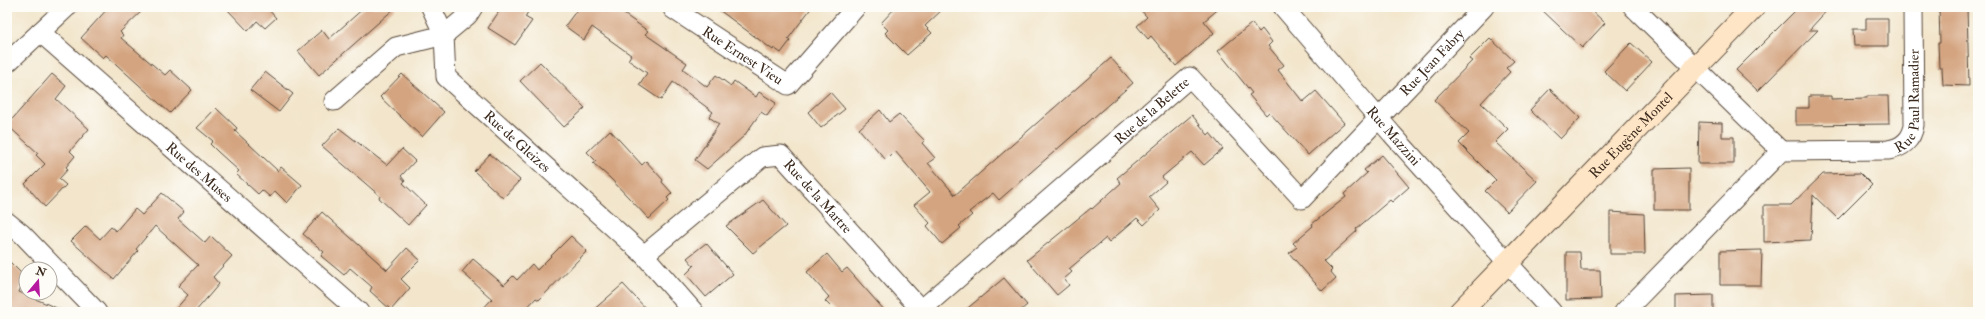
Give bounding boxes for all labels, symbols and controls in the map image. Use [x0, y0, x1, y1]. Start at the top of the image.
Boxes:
street label: Rue Ernest Vieu [699, 22, 786, 88]
street label: Rue Jean Fabry [1396, 25, 1469, 99]
street label: Rue Paul Ramadier [1891, 48, 1923, 156]
street label: Rue de la Belette [1111, 73, 1192, 147]
street label: Rue Eugène Montel [1585, 88, 1676, 182]
street label: Rue Mazzini [1363, 103, 1425, 169]
street label: Rue de Gleizes [481, 107, 555, 176]
street label: Rue des Muses [163, 138, 236, 206]
street label: Rue de la Martre [780, 156, 856, 237]
north arrow [18, 261, 58, 301]
text: N [33, 264, 49, 280]

